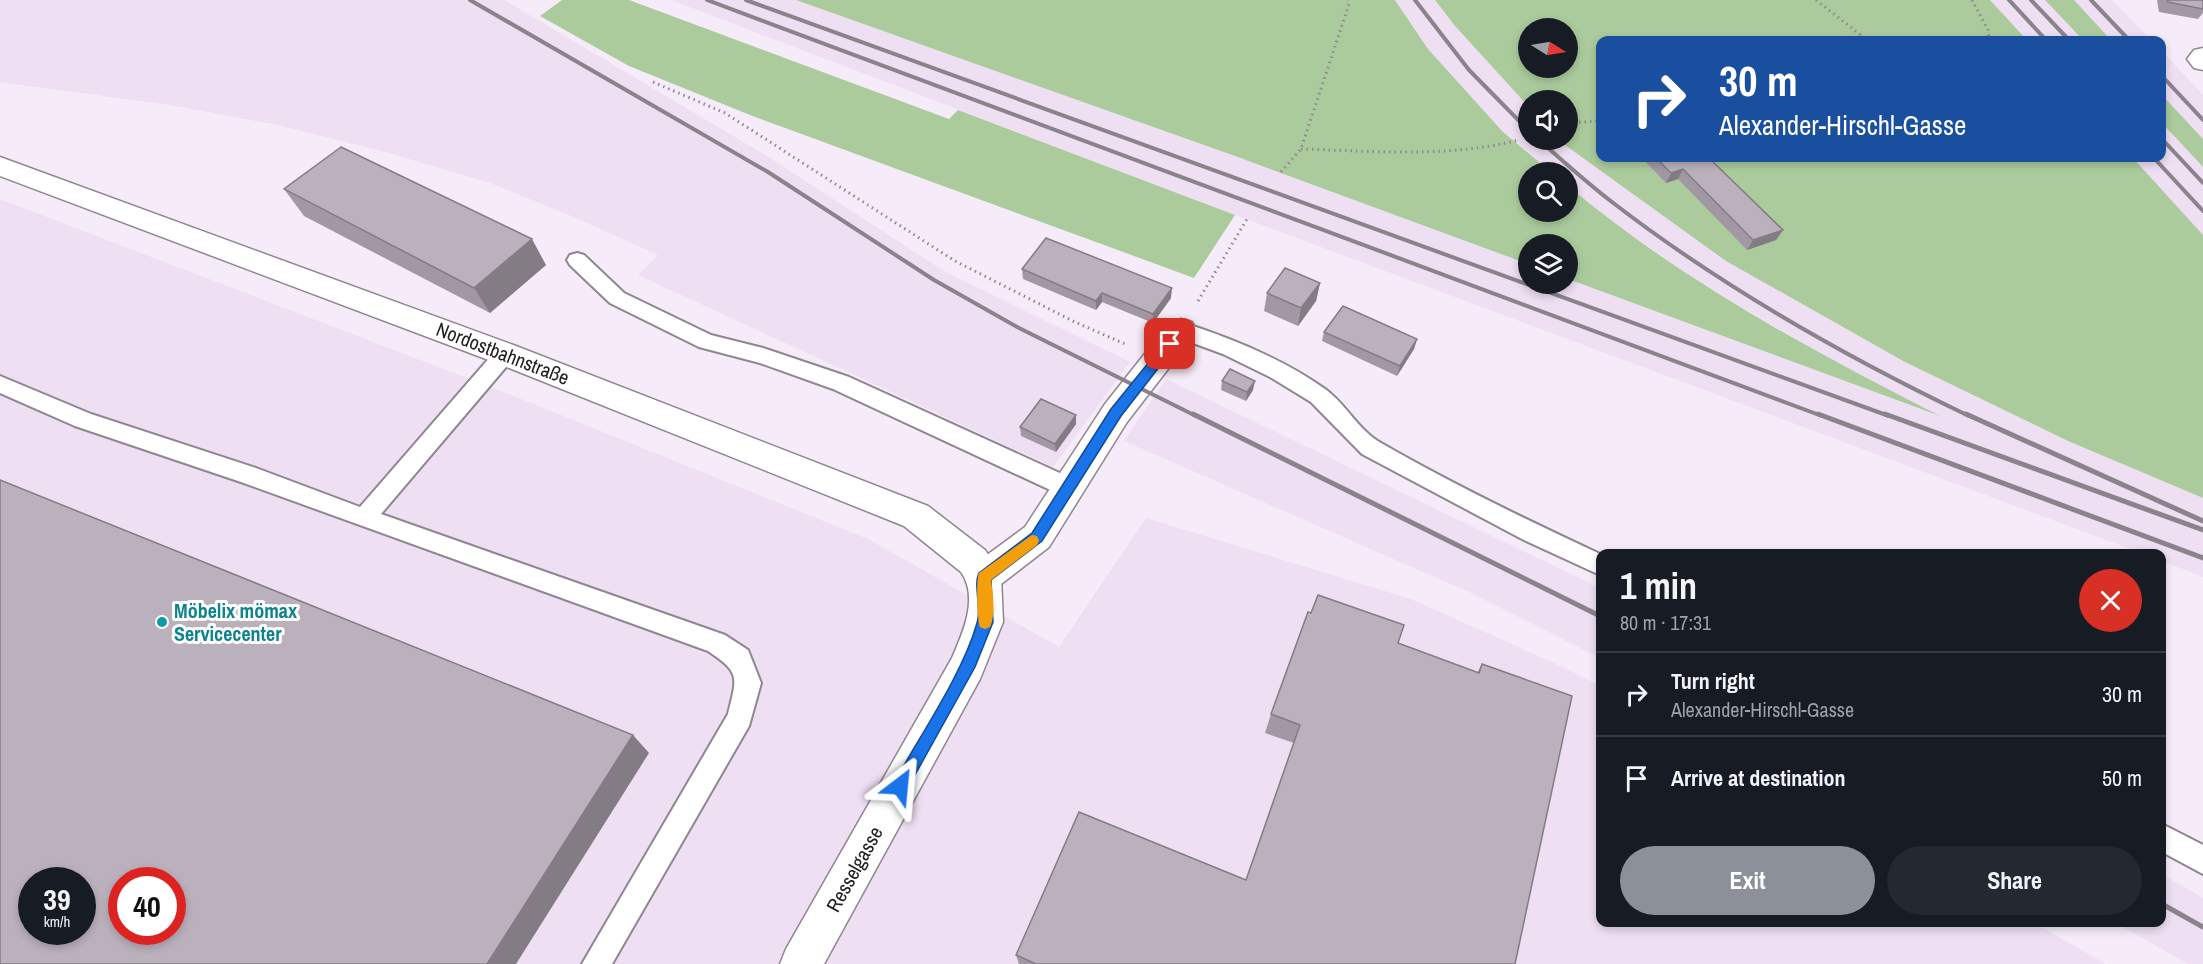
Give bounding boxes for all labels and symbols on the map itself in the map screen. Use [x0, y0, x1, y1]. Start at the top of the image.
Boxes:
north arrow [1518, 18, 1578, 78]
street label: Nordostbahnstraße [433, 315, 573, 391]
pin [1144, 318, 1195, 369]
place label: Möbelix mömax Servicecenter [174, 597, 298, 647]
marker: Möbelix mömax Servicecenter [155, 615, 169, 629]
position arrow [868, 754, 932, 818]
street label: Resselgasse [819, 821, 889, 917]
speed limit sign: 40 [108, 867, 186, 945]

